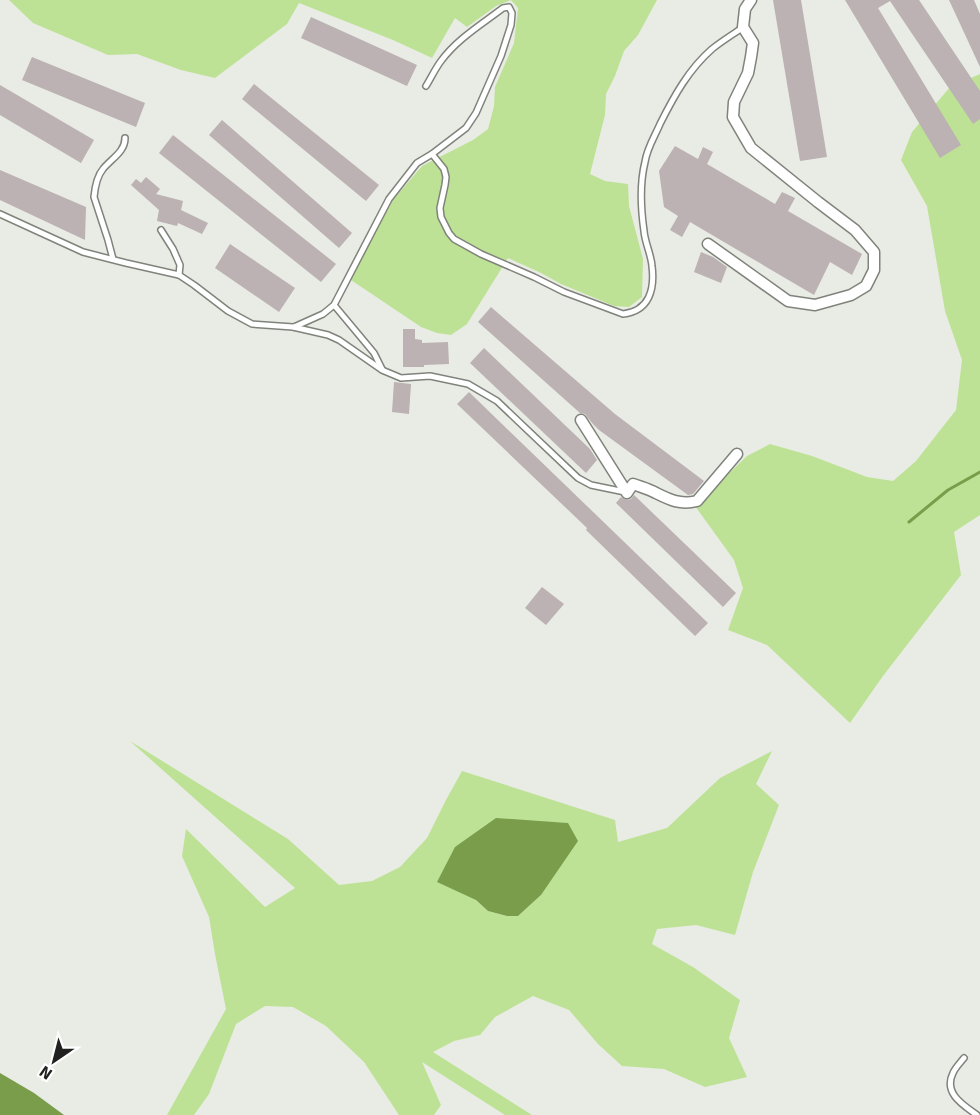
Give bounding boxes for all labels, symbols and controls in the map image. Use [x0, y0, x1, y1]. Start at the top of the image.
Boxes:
north arrow [24, 1031, 84, 1091]
text: N [36, 1061, 56, 1084]

